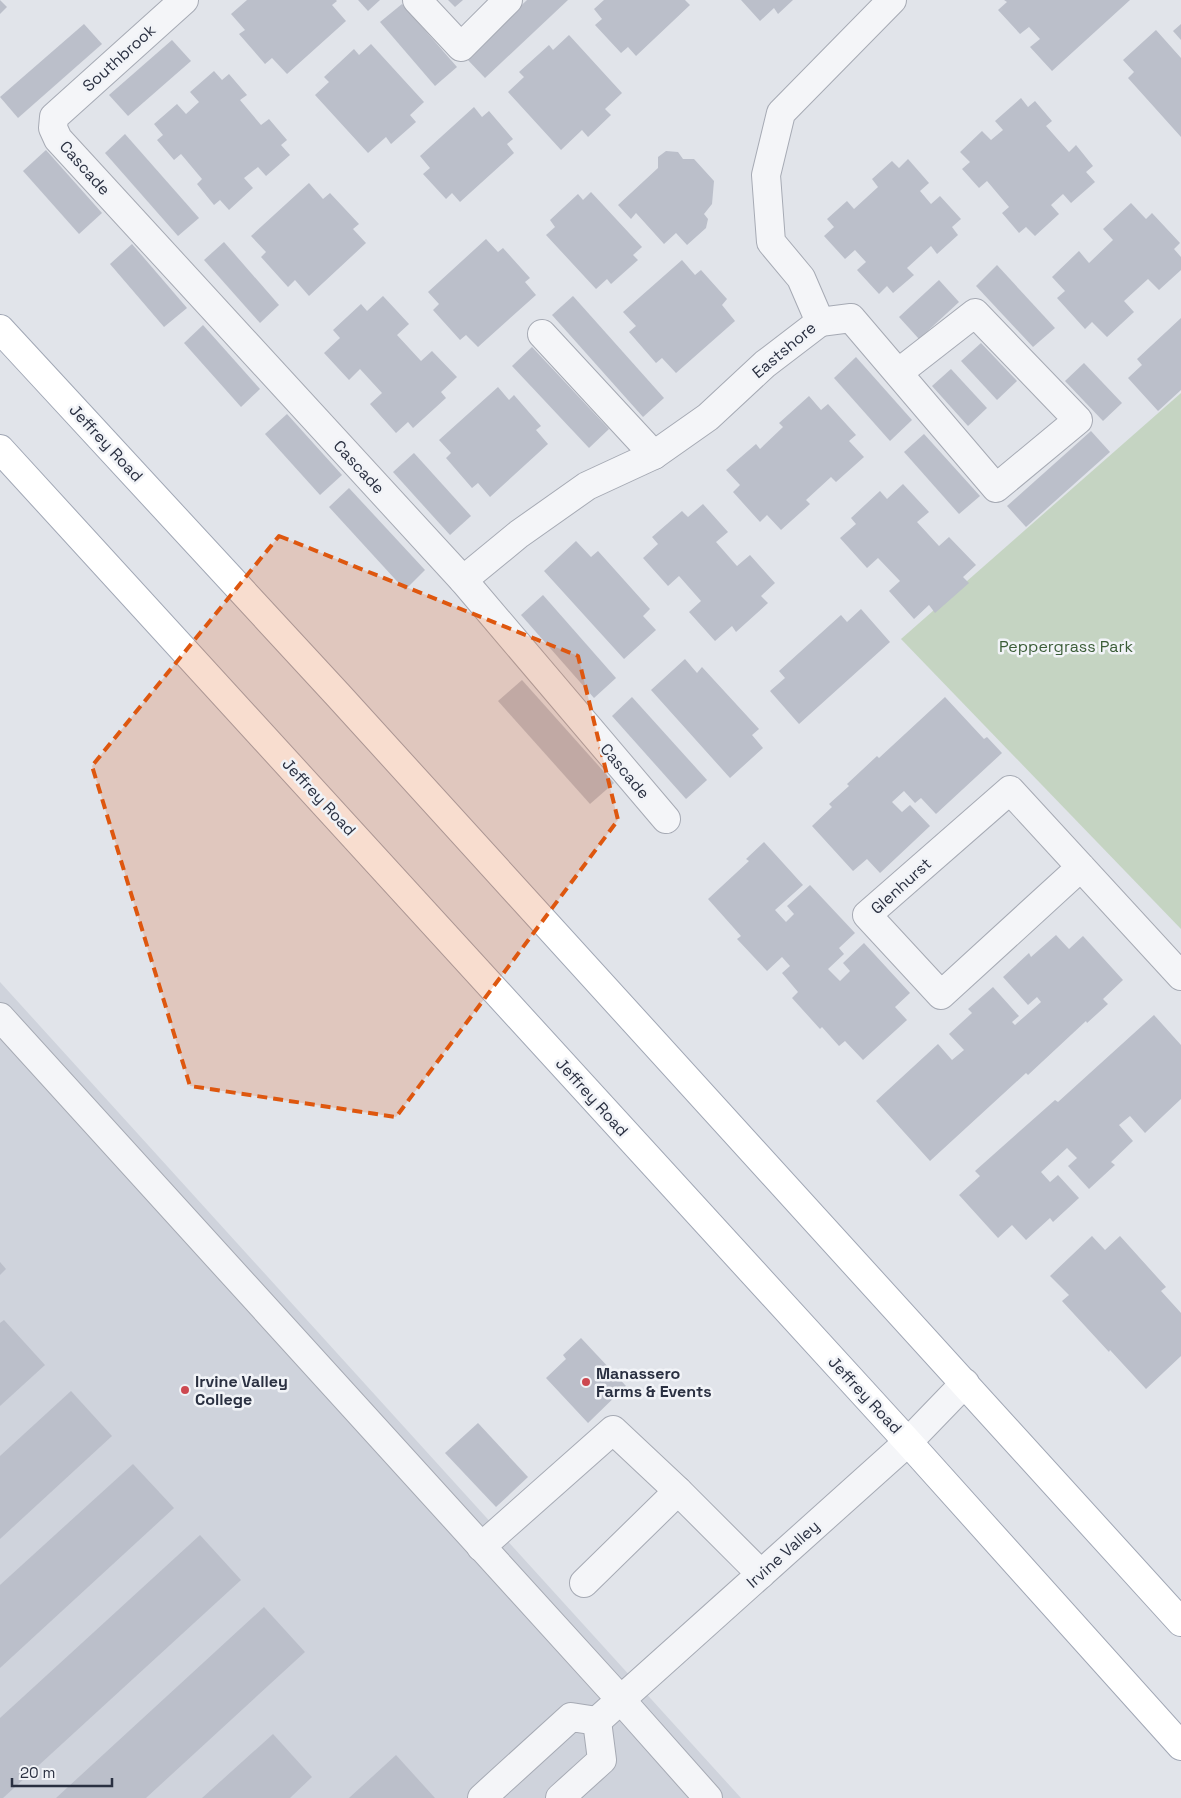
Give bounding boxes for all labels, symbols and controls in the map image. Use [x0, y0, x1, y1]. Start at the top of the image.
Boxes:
street label: Southbrook [78, 19, 160, 96]
street label: Cascade [55, 136, 115, 200]
street label: Eastshore [748, 317, 820, 383]
street label: Jeffrey Road [65, 400, 147, 486]
street label: Cascade [329, 436, 389, 498]
park label: Peppergrass Park [999, 636, 1133, 657]
street label: Cascade [596, 739, 654, 803]
street label: Jeffrey Road [278, 754, 360, 840]
street label: Glenhurst [866, 853, 936, 919]
street label: Jeffrey Road [551, 1053, 633, 1141]
street label: Jeffrey Road [824, 1352, 906, 1438]
place label: Manassero Farms & Events [596, 1363, 712, 1402]
place label: Irvine Valley College [195, 1371, 288, 1410]
marker: Manassero Farms & Events [580, 1376, 592, 1388]
marker: Irvine Valley College [179, 1384, 191, 1396]
street label: Irvine Valley [742, 1516, 824, 1592]
scale bar [12, 1756, 112, 1788]
text: 20 m [20, 1763, 55, 1782]

